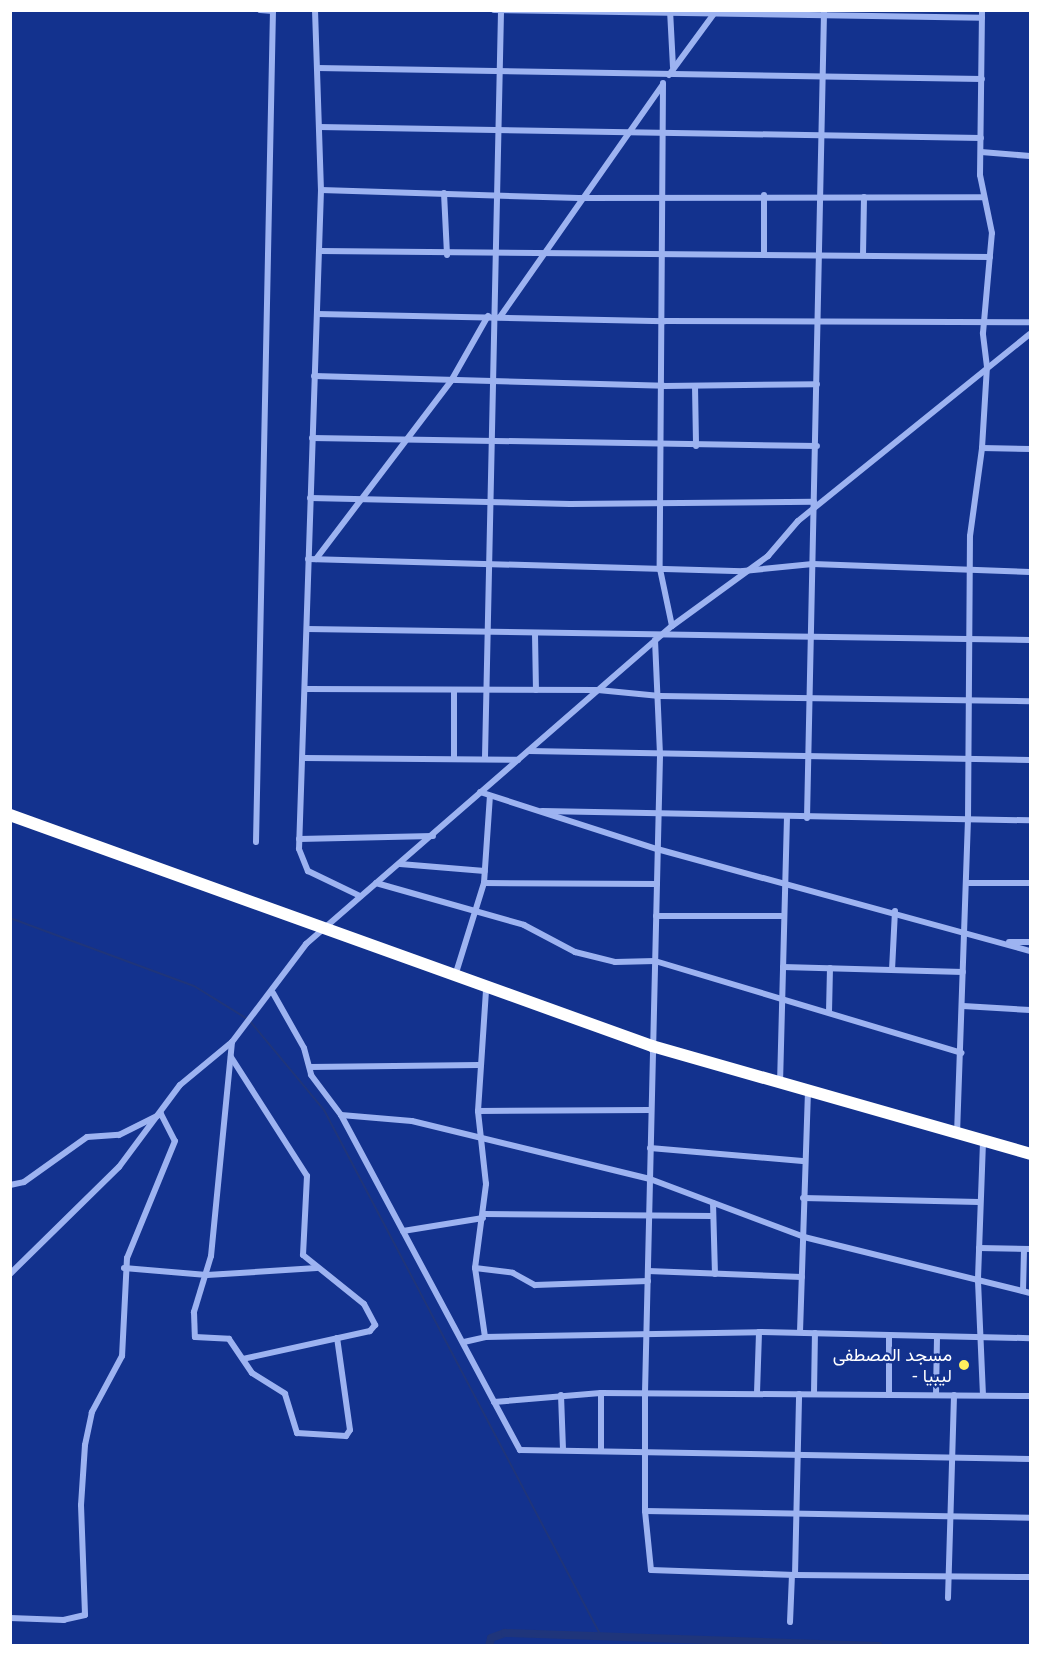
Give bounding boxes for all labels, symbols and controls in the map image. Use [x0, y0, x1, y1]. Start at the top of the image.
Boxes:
place label: مسجد المصطفى - ليبيا [833, 1344, 952, 1386]
marker: مسجد المصطفى - ليبيا [957, 1358, 971, 1372]

